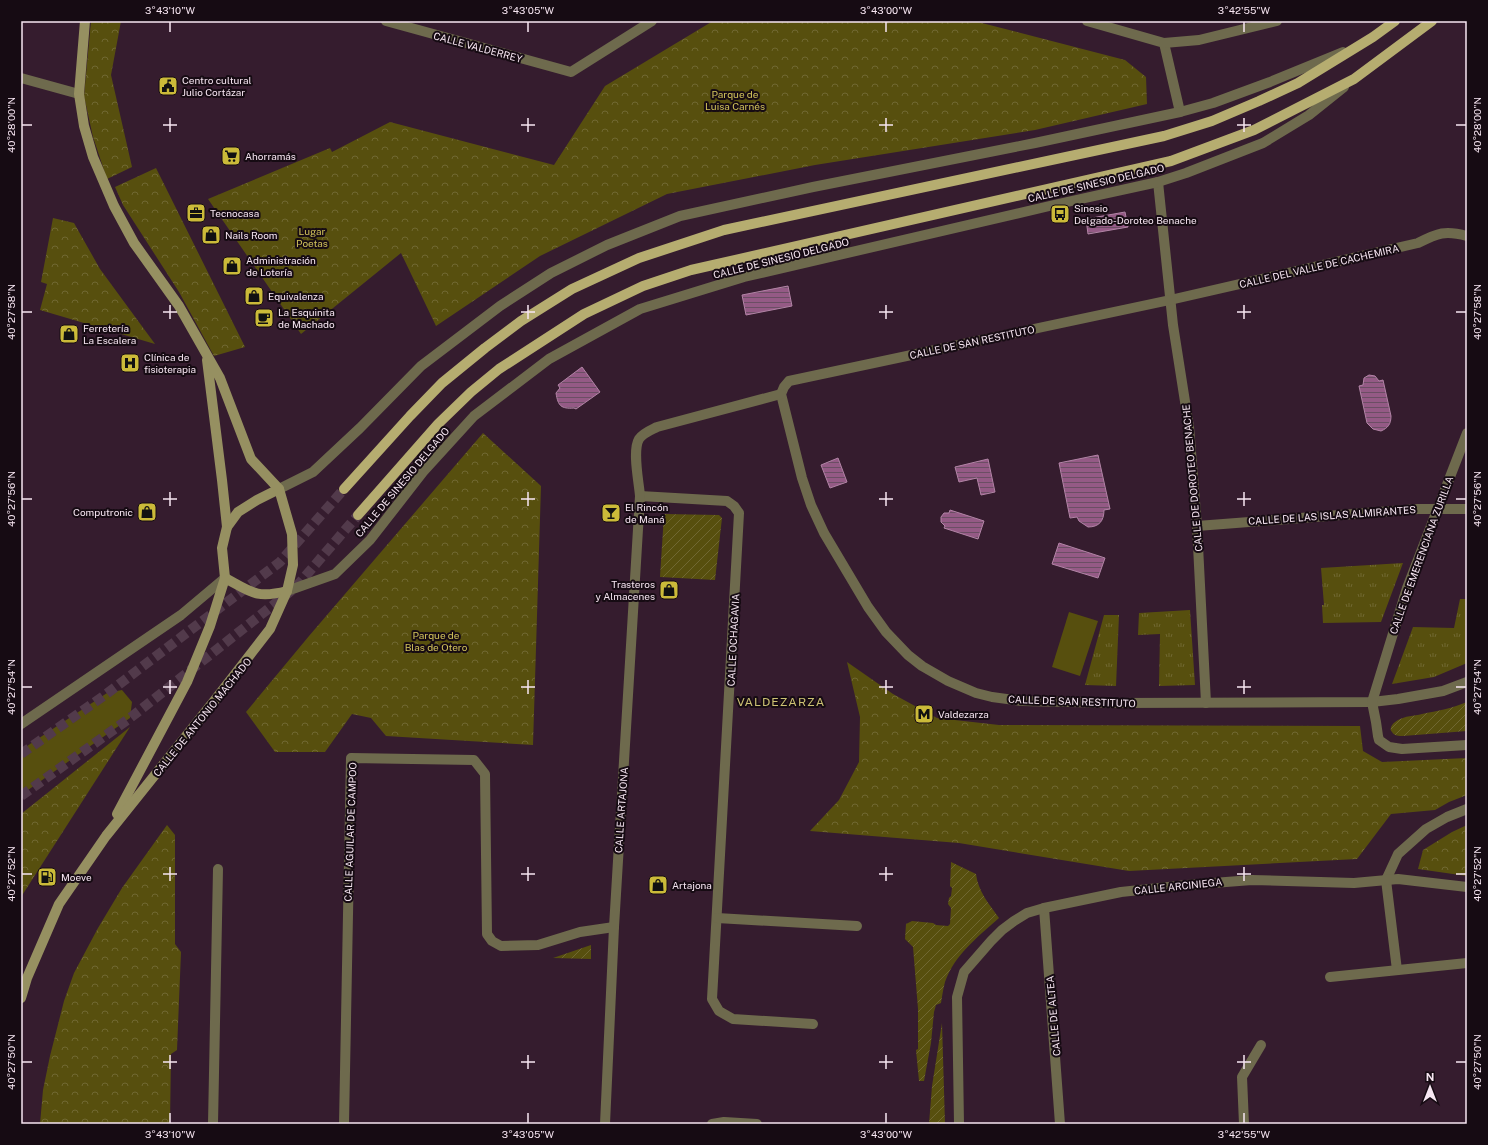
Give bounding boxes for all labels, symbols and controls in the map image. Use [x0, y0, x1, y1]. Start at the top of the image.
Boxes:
text: 3°43'10"W [145, 4, 195, 16]
text: 3°43'05"W [502, 4, 555, 16]
text: 3°43'00"W [860, 4, 912, 16]
text: 3°42'55"W [1218, 4, 1271, 16]
street label: CALLE VALDERREY [432, 29, 524, 65]
place label: Centro cultural Julio Cortázar [182, 74, 252, 98]
public building icon: Centro cultural Julio Cortázar [157, 75, 179, 97]
park label: Parque de Luisa Carnés [705, 88, 765, 112]
text: 40°28'00"N [5, 97, 17, 153]
text: 40°28'00"N [1471, 97, 1483, 153]
supermarket icon: Ahorramás [220, 145, 242, 167]
place label: Ahorramás [245, 150, 296, 162]
street label: CALLE DE SINESIO DELGADO [1027, 161, 1165, 205]
office icon: Tecnocasa [185, 202, 207, 224]
place label: Sinesio Delgado-Doroteo Benache [1074, 202, 1197, 226]
bus stop icon: Sinesio Delgado-Doroteo Benache [1049, 203, 1071, 225]
place label: Tecnocasa [210, 207, 259, 219]
shop icon: Nails Room [200, 224, 222, 246]
park label: Lugar Poetas [296, 225, 328, 249]
place label: Nails Room [225, 229, 277, 241]
street label: CALLE DE SINESIO DELGADO [712, 235, 850, 281]
street label: CALLE DEL VALLE DE CACHEMIRA [1238, 242, 1400, 290]
place label: Administración de Lotería [246, 254, 316, 278]
shop icon: Administración de Lotería [221, 255, 243, 277]
text: 40°27'58"N [5, 284, 17, 340]
text: 40°27'58"N [1471, 284, 1483, 340]
shop icon: Equivalenza [243, 285, 265, 307]
place label: Equivalenza [268, 290, 323, 302]
place label: La Esquinita de Machado [278, 306, 335, 330]
cafe icon: La Esquinita de Machado [253, 307, 275, 329]
place label: Ferretería La Escalera [83, 322, 136, 346]
shop icon: Ferretería La Escalera [58, 323, 80, 345]
street label: CALLE DE SAN RESTITUTO [908, 323, 1036, 361]
place label: Clínica de fisioterapia [144, 351, 196, 375]
hospital icon: Clínica de fisioterapia [119, 352, 141, 374]
street label: CALLE DE DOROTEO BENACHE [1180, 404, 1204, 552]
street label: CALLE DE SINESIO DELGADO [353, 425, 451, 539]
text: 40°27'56"N [5, 471, 17, 527]
text: 40°27'56"N [1471, 471, 1483, 527]
street label: CALLE DE EMERENCIANA ZURILLA [1387, 474, 1455, 636]
shop icon: Computronic [136, 501, 158, 523]
place label: El Rincón de Maná [625, 501, 669, 525]
bar icon: El Rincón de Maná [600, 502, 622, 524]
street label: CALLE DE LAS ISLAS ALMIRANTES [1248, 503, 1417, 527]
place label: Computronic [73, 506, 133, 518]
place label: Trasteros y Almacenes [595, 578, 655, 602]
shop icon: Trasteros y Almacenes [658, 579, 680, 601]
street label: CALLE OCHAGAVIA [725, 593, 741, 687]
park label: Parque de Blas de Otero [405, 629, 468, 653]
street label: CALLE DE ANTONIO MACHADO [150, 655, 254, 779]
text: 40°27'54"N [5, 659, 17, 715]
text: 40°27'54"N [1471, 659, 1483, 715]
street label: CALLE DE SAN RESTITUTO [1008, 693, 1136, 709]
district label: VALDEZARZA [737, 695, 825, 709]
metro station icon: Valdezarza [913, 703, 935, 725]
place label: Valdezarza [938, 708, 989, 720]
street label: CALLE AGUILAR DE CAMPOO [342, 762, 358, 902]
street label: CALLE ARTAJONA [612, 767, 630, 853]
text: 40°27'52"N [5, 846, 17, 902]
text: 40°27'52"N [1471, 846, 1483, 902]
fuel station icon: Moeve [36, 866, 58, 888]
place label: Moeve [61, 871, 92, 883]
shop icon: Artajona [647, 874, 669, 896]
street label: CALLE ARCINIEGA [1133, 875, 1223, 897]
place label: Artajona [672, 879, 712, 891]
street label: CALLE DE ALTEA [1044, 975, 1062, 1057]
text: 40°27'50"N [5, 1034, 17, 1090]
text: 40°27'50"N [1471, 1034, 1483, 1090]
north arrow [1410, 1067, 1450, 1107]
text: N [1426, 1071, 1434, 1083]
text: 3°43'10"W [145, 1128, 195, 1140]
text: 3°43'05"W [502, 1128, 555, 1140]
text: 3°43'00"W [860, 1128, 912, 1140]
text: 3°42'55"W [1218, 1128, 1271, 1140]

